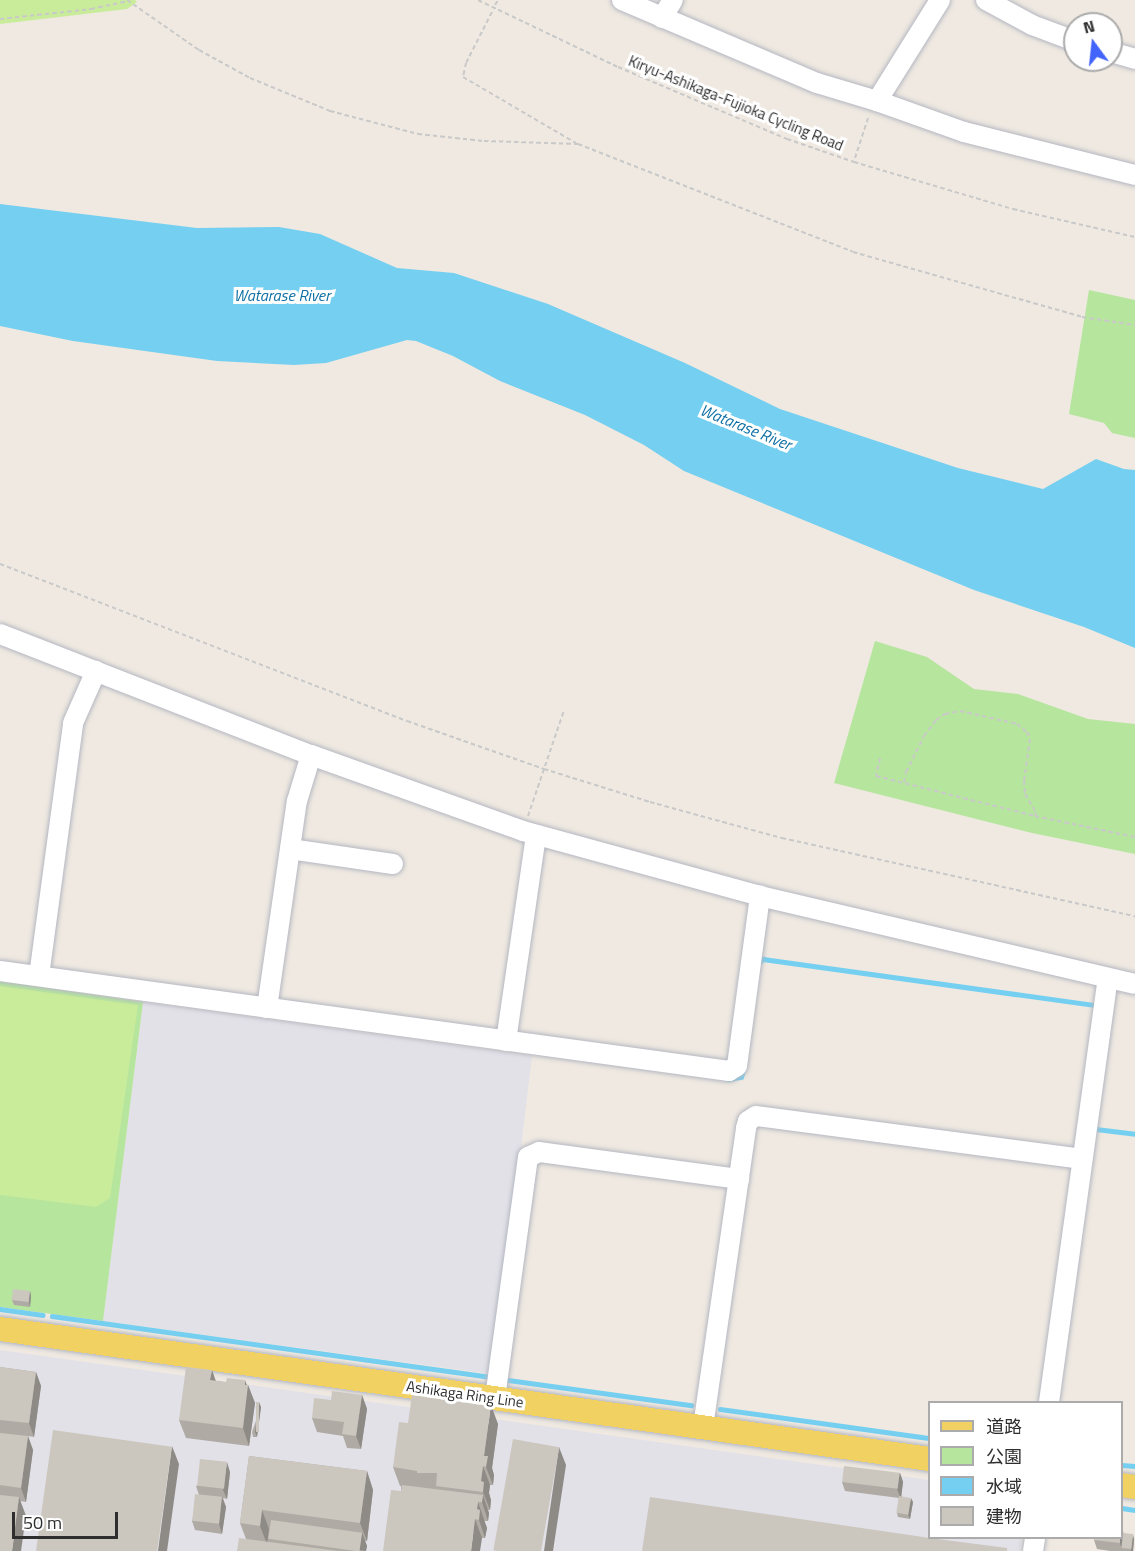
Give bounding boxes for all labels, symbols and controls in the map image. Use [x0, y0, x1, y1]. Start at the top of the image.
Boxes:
north arrow [1063, 12, 1123, 72]
text: N [1080, 14, 1097, 40]
street label: Kiryu-Ashikaga-Fujioka Cycling Road [626, 52, 846, 154]
water label: Watarase River [234, 285, 330, 305]
water label: Watarase River [698, 400, 794, 454]
street label: Ashikaga Ring Line [405, 1377, 525, 1411]
legend [928, 1401, 1123, 1539]
text: 道路 [986, 1413, 1022, 1440]
text: 公園 [986, 1443, 1022, 1470]
text: 水域 [986, 1473, 1022, 1500]
scale bar [15, 1500, 122, 1538]
text: 建物 [986, 1503, 1022, 1530]
text: 50 m [23, 1509, 62, 1536]

